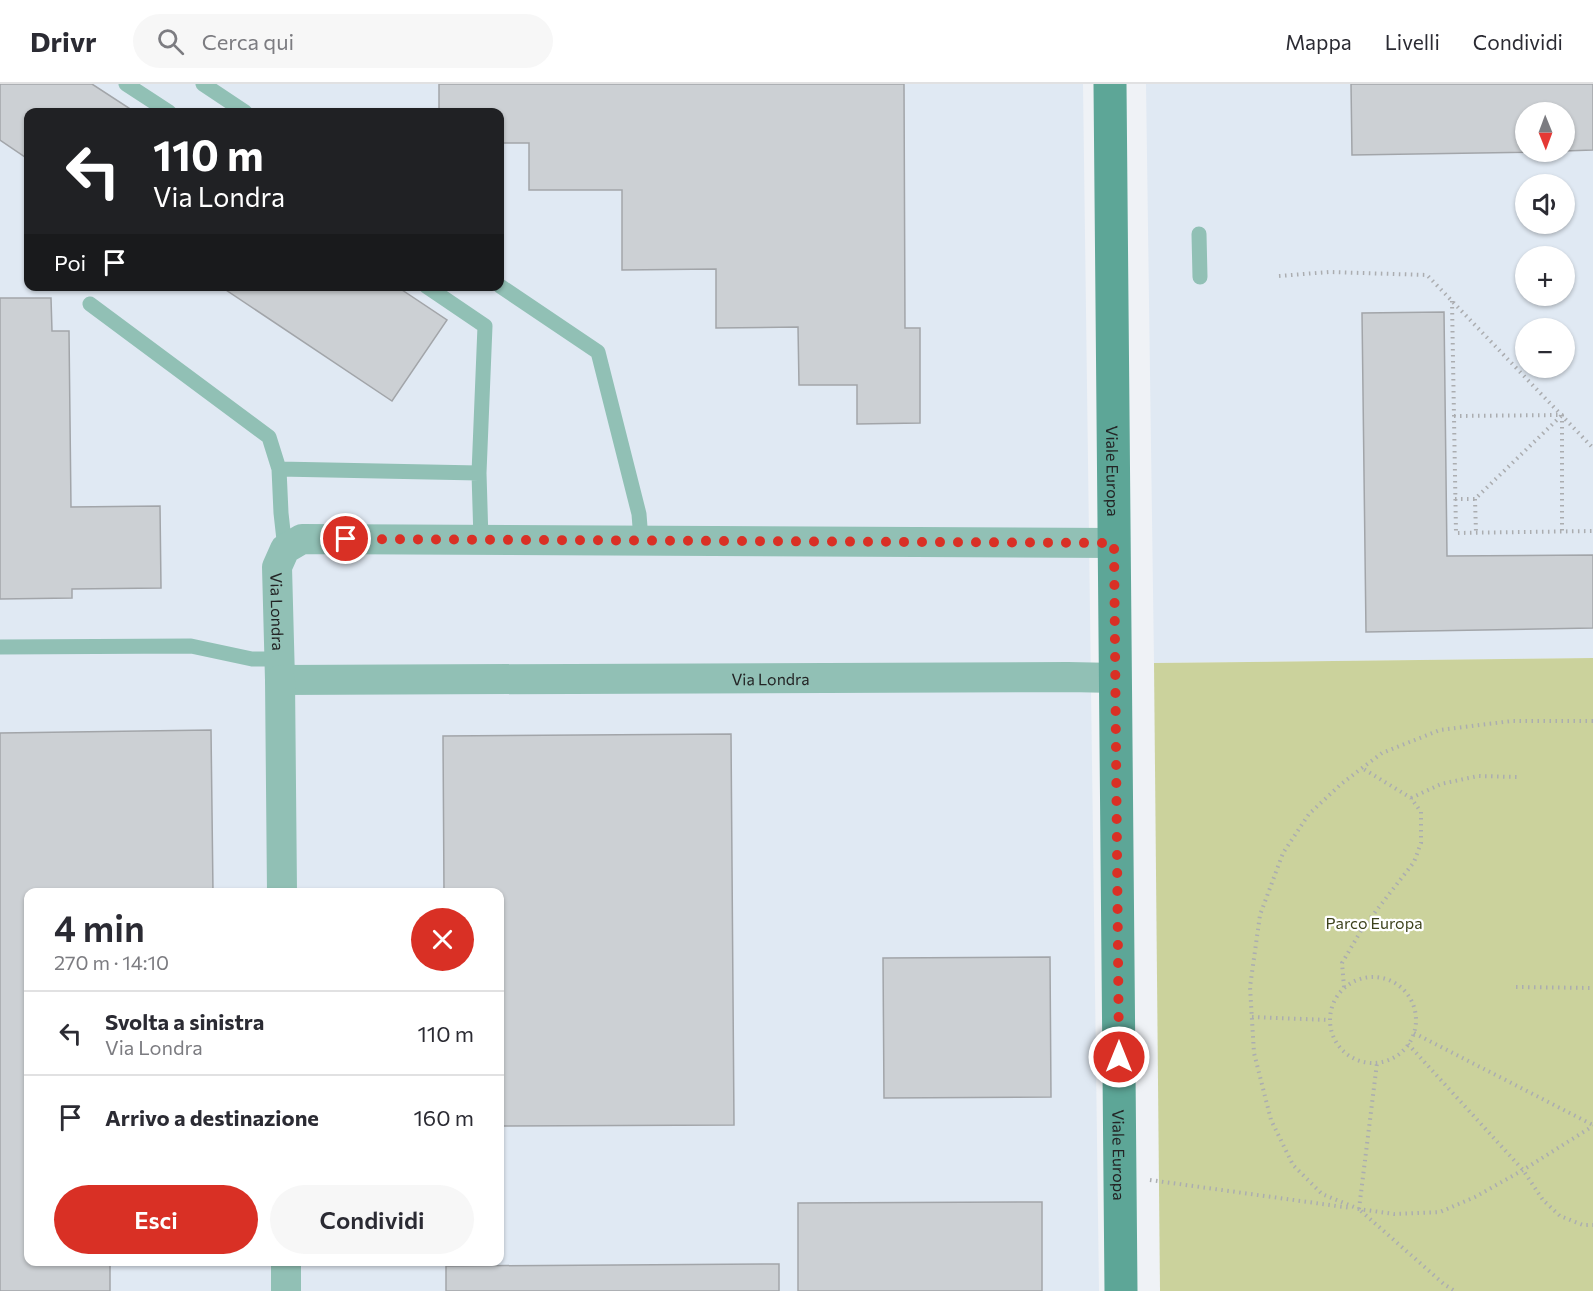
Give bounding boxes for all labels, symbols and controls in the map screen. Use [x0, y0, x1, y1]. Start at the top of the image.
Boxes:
search box [133, 14, 553, 68]
text: Drivr [30, 24, 97, 58]
icon: search [154, 25, 187, 58]
text: Cerca qui [202, 28, 294, 55]
text: Mappa [1285, 29, 1352, 54]
text: Livelli [1385, 29, 1440, 54]
text: Condividi [1473, 29, 1563, 54]
north arrow [1515, 102, 1575, 162]
map controls [1515, 102, 1575, 378]
text: 110 m [153, 128, 264, 180]
icon: left [54, 132, 132, 210]
button: sound [1515, 174, 1575, 234]
text: Via Londra [153, 180, 285, 213]
icon: arrive [98, 246, 131, 279]
button: + [1515, 246, 1575, 306]
text: Poi [54, 249, 86, 276]
button: − [1515, 318, 1575, 378]
street label: Viale Europa [1104, 425, 1123, 517]
pin [320, 513, 371, 564]
icon: arrive [329, 522, 362, 555]
street label: Via Londra [268, 572, 289, 651]
street label: Via Londra [731, 668, 810, 688]
text: 4 min [54, 905, 145, 949]
button: close [411, 908, 474, 971]
park label: Parco Europa [1326, 913, 1423, 932]
text: 270 m · 14:10 [54, 950, 169, 974]
text: Svolta a sinistra [105, 1008, 264, 1035]
icon: left [54, 1017, 87, 1050]
text: 110 m [417, 1020, 474, 1047]
position arrow [1087, 1025, 1151, 1089]
text: Via Londra [105, 1035, 203, 1059]
icon: arrive [54, 1101, 87, 1134]
text: Arrivo a destinazione [105, 1104, 319, 1131]
text: 160 m [413, 1104, 474, 1131]
street label: Viale Europa [1110, 1109, 1130, 1201]
button: Esci [54, 1185, 258, 1254]
button: Condividi [270, 1185, 474, 1254]

